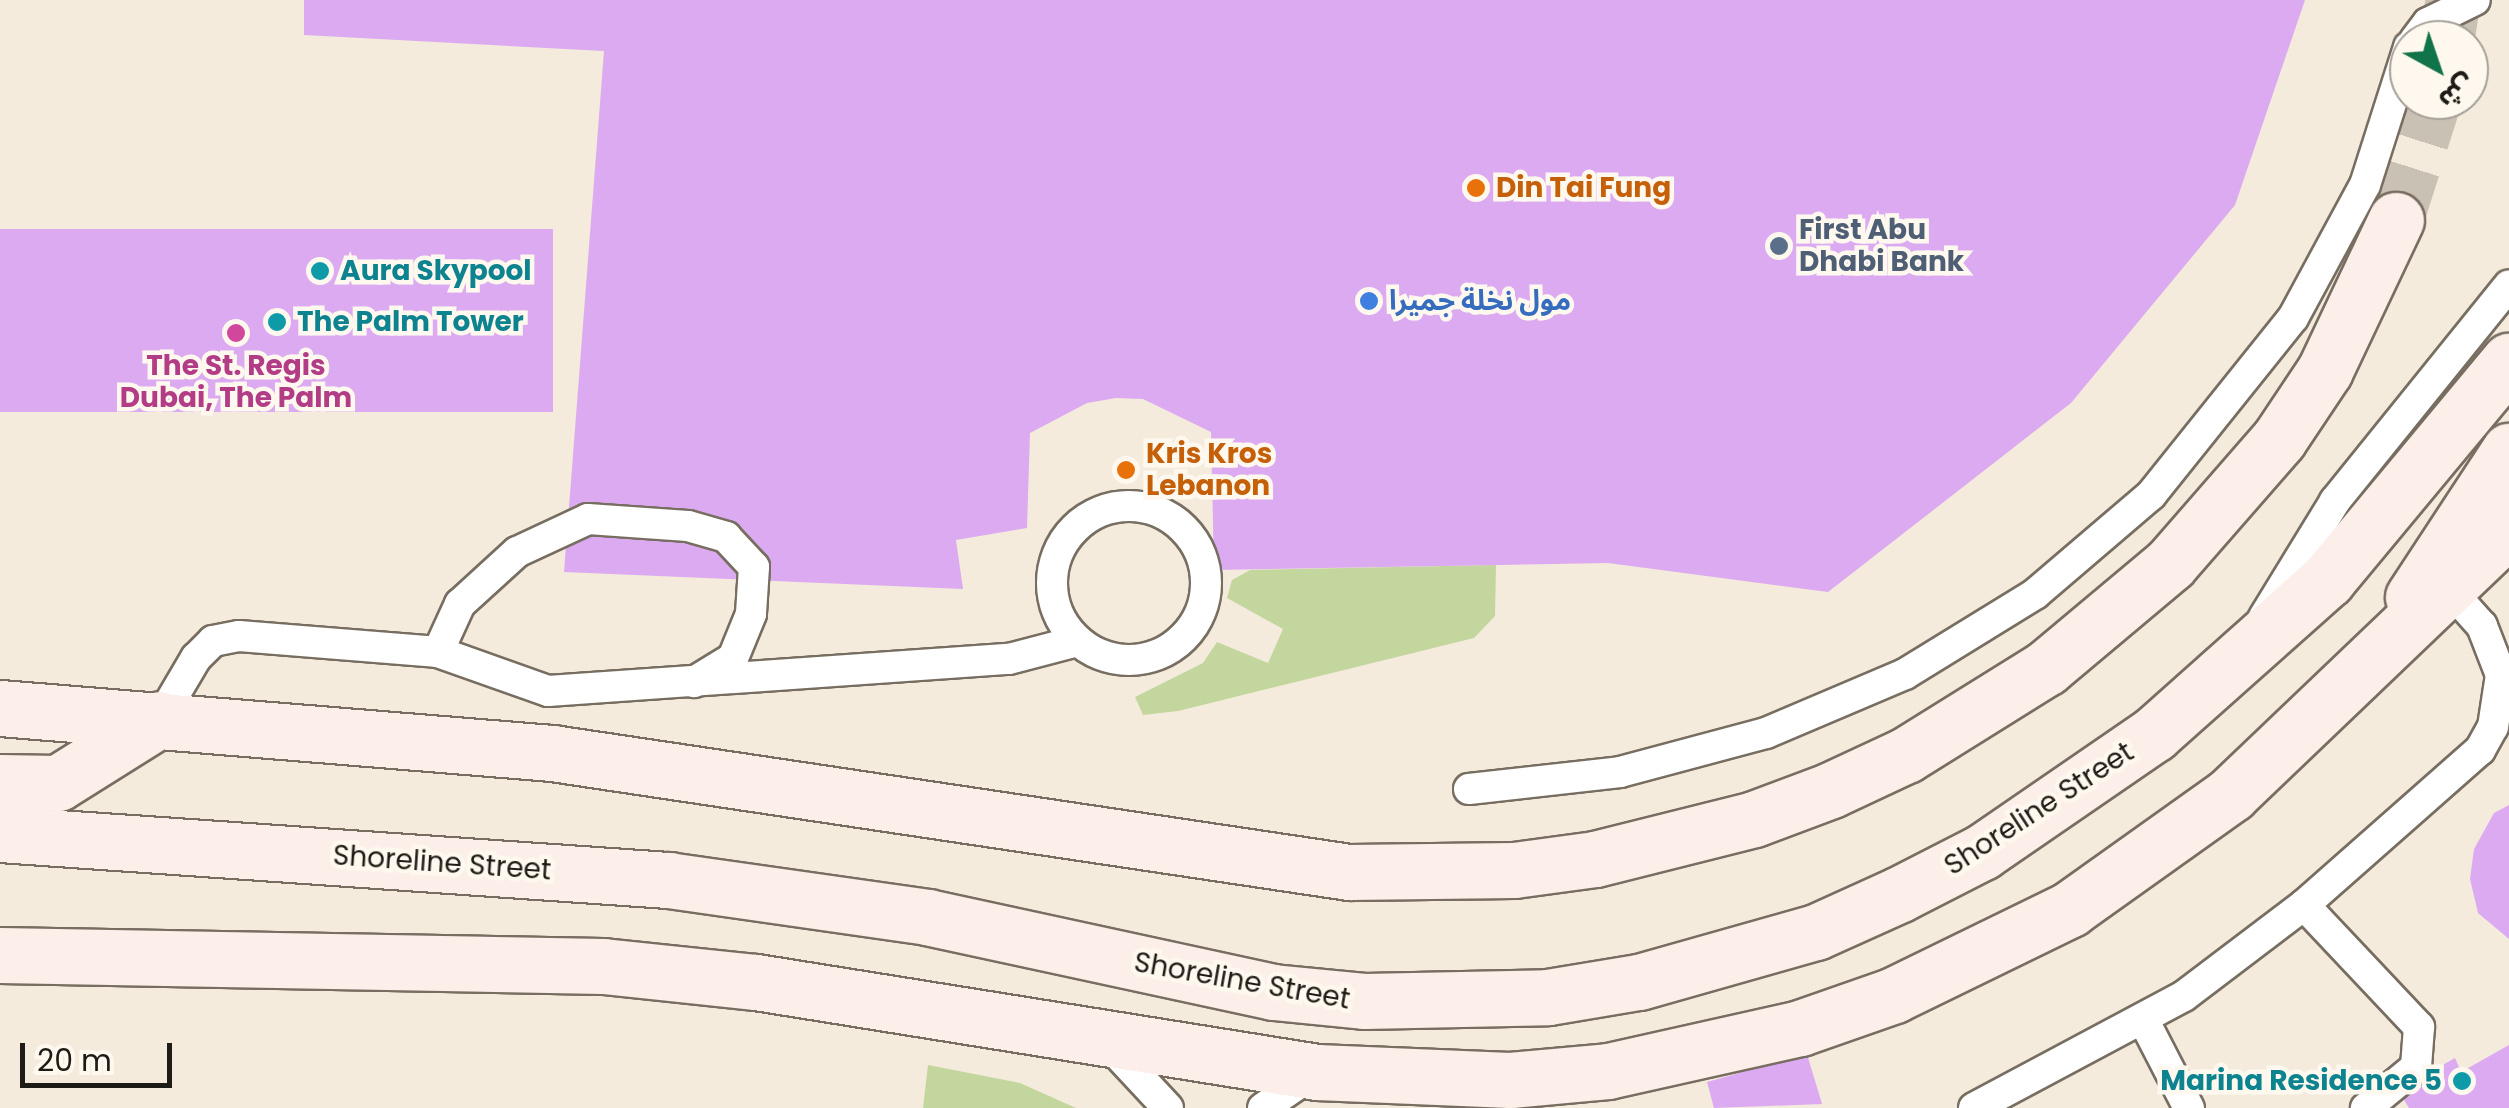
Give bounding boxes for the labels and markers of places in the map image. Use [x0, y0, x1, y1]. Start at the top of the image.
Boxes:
place label: Din Tai Fung [1496, 171, 1671, 205]
marker: Din Tai Fung [1465, 177, 1487, 199]
place label: First Abu Dhabi Bank [1799, 213, 1964, 279]
marker: First Abu Dhabi Bank [1768, 235, 1790, 257]
place label: Aura Skypool [340, 254, 532, 288]
marker: Aura Skypool [309, 260, 331, 282]
place label: مول نخلة جميرا [1389, 284, 1571, 318]
marker: مول نخلة جميرا [1358, 290, 1380, 312]
place label: The Palm Tower [297, 305, 524, 339]
marker: The Palm Tower [266, 311, 288, 333]
marker: The St. Regis Dubai, The Palm [225, 322, 247, 344]
place label: The St. Regis Dubai, The Palm [120, 349, 352, 415]
place label: Kris Kros Lebanon [1146, 437, 1272, 503]
marker: Kris Kros Lebanon [1115, 459, 1137, 481]
place label: Marina Residence 5 [2160, 1064, 2442, 1098]
marker: Marina Residence 5 [2451, 1070, 2473, 1092]

